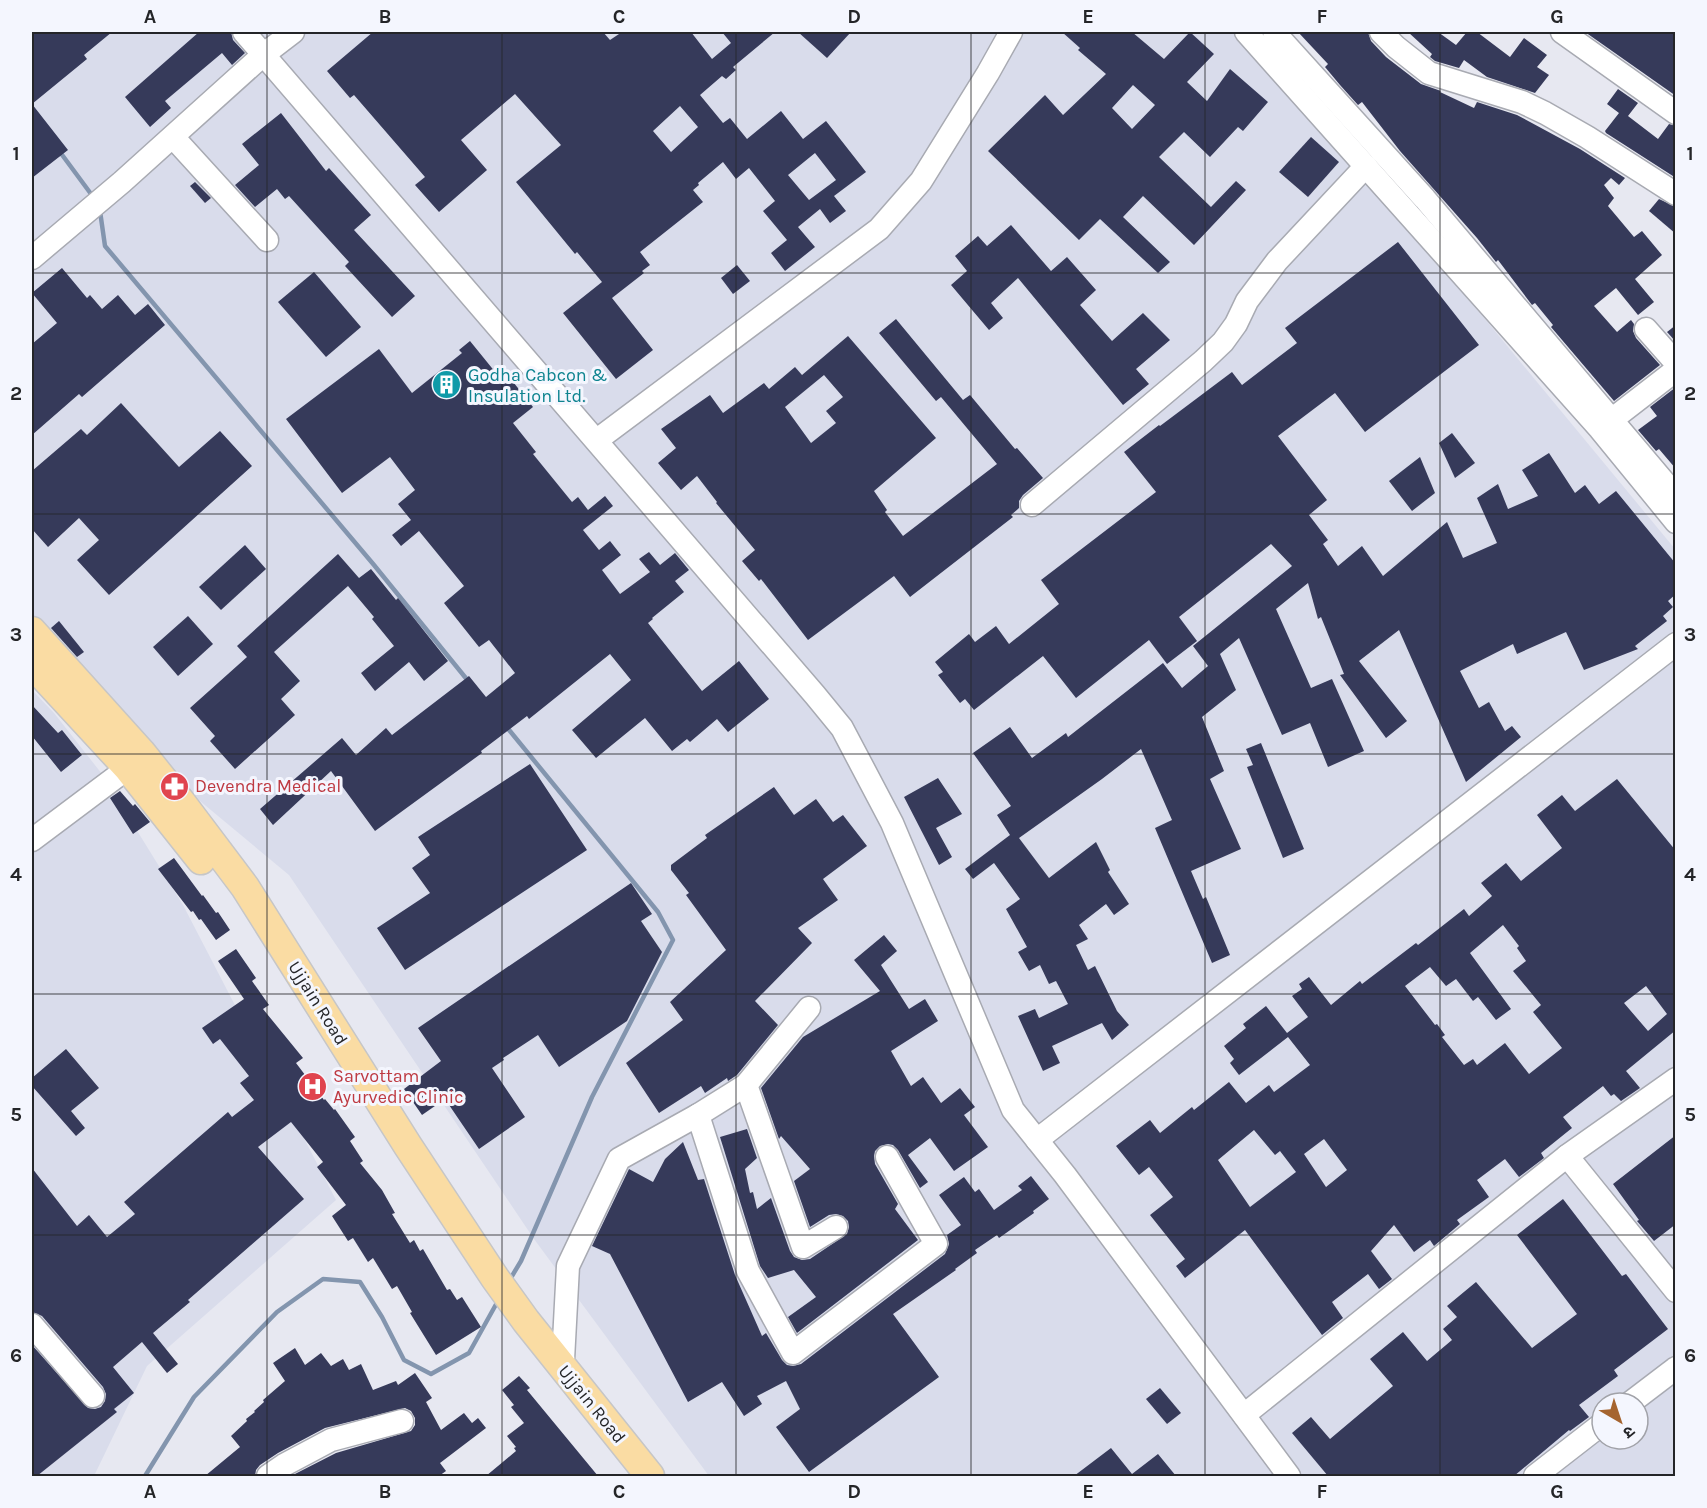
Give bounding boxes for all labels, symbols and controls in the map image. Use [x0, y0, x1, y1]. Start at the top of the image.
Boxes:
text: A [144, 5, 157, 28]
text: B [379, 5, 391, 28]
text: C [613, 5, 625, 28]
text: D [847, 5, 861, 28]
text: E [1082, 5, 1094, 28]
text: F [1317, 5, 1328, 28]
text: G [1550, 5, 1564, 28]
text: 1 [12, 142, 20, 165]
text: 1 [1686, 142, 1694, 165]
place label: Godha Cabcon & Insulation Ltd. [468, 364, 607, 407]
building icon: Godha Cabcon & Insulation Ltd. [431, 369, 463, 401]
text: 2 [10, 382, 22, 405]
text: 2 [1684, 382, 1696, 405]
text: 3 [10, 623, 22, 646]
text: 3 [1684, 623, 1696, 646]
pharmacy icon: Devendra Medical [158, 770, 190, 802]
place label: Devendra Medical [195, 775, 341, 797]
text: 4 [10, 863, 22, 886]
text: 4 [1684, 863, 1696, 886]
street label: Ujjain Road [284, 957, 352, 1049]
place label: Sarvottam Ayurvedic Clinic [333, 1065, 463, 1108]
hospital icon: Sarvottam Ayurvedic Clinic [296, 1070, 328, 1102]
text: 5 [10, 1103, 22, 1126]
text: 5 [1684, 1103, 1696, 1126]
text: 6 [10, 1344, 22, 1367]
text: 6 [1684, 1344, 1696, 1367]
street label: Ujjain Road [554, 1360, 630, 1448]
north arrow [1590, 1391, 1650, 1451]
text: उ [1619, 1422, 1639, 1443]
text: A [144, 1480, 157, 1503]
text: B [379, 1480, 391, 1503]
text: C [613, 1480, 625, 1503]
text: D [847, 1480, 861, 1503]
text: E [1082, 1480, 1094, 1503]
text: F [1317, 1480, 1328, 1503]
text: G [1550, 1480, 1564, 1503]

